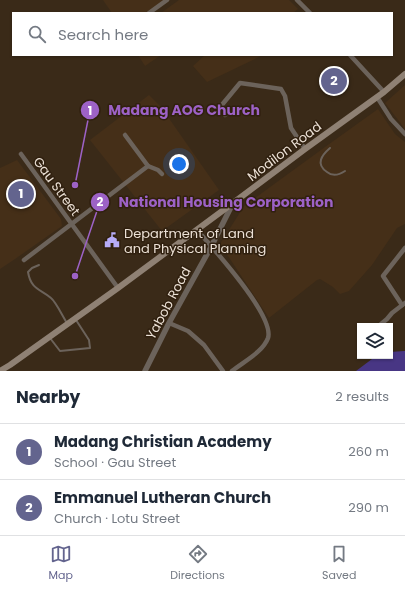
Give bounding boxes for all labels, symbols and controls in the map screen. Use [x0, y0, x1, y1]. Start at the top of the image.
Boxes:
search box [12, 12, 393, 56]
icon: search [26, 23, 48, 45]
text: Search here [58, 24, 148, 45]
pin: 2 [321, 66, 347, 96]
callout: Madang AOG Church [80, 97, 268, 123]
text: Madang AOG Church [108, 100, 260, 120]
text: 1 [88, 102, 92, 119]
street label: Modilon Road [243, 117, 325, 186]
street label: Gau Street [29, 153, 85, 220]
your location [169, 154, 189, 174]
pin: 1 [8, 179, 34, 209]
callout: National Housing Corporation [90, 189, 341, 215]
text: National Housing Corporation [119, 192, 333, 212]
text: 2 [97, 193, 104, 210]
place label: Department of Land and Physical Planning [124, 224, 266, 258]
public building icon: Department of Land and Physical Planning [103, 231, 121, 249]
street label: Yabob Road [141, 264, 196, 343]
map controls [357, 323, 393, 359]
button: layers [357, 323, 393, 359]
text: Nearby [16, 385, 80, 409]
text: 2 results [335, 387, 389, 406]
text: Madang Christian Academy [54, 431, 272, 452]
text: 1 [27, 442, 31, 461]
text: 260 m [348, 442, 389, 461]
text: School · Gau Street [54, 453, 176, 472]
text: Emmanuel Lutheran Church [54, 487, 271, 508]
text: 2 [25, 498, 33, 517]
text: 290 m [348, 498, 389, 517]
text: Church · Lotu Street [54, 509, 180, 528]
tab: Map [49, 543, 73, 584]
tab: Directions [170, 543, 225, 584]
tab: Saved [322, 543, 356, 584]

